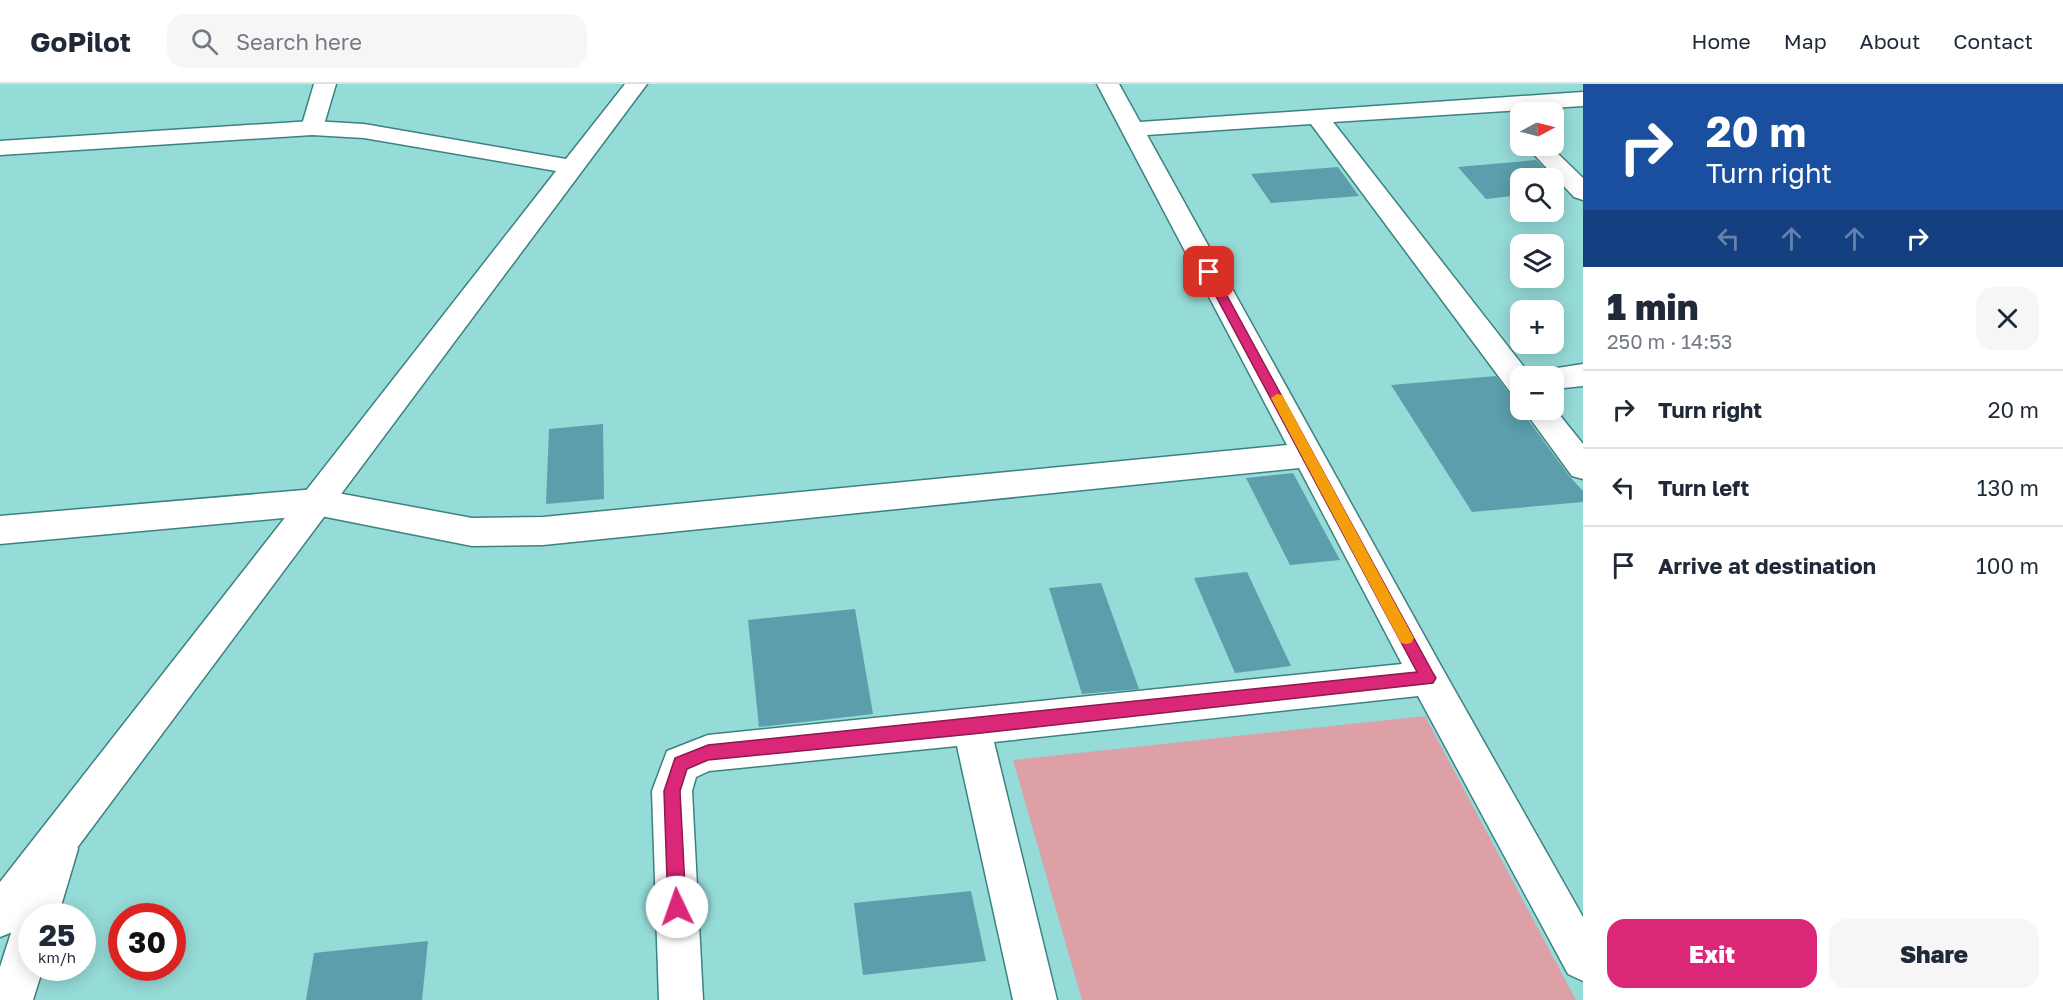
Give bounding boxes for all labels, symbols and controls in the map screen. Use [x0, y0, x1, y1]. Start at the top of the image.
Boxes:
search box [167, 14, 587, 68]
text: GoPilot [30, 25, 131, 58]
icon: search [188, 25, 221, 58]
text: Search here [236, 28, 362, 55]
text: Home [1691, 28, 1751, 54]
text: Map [1784, 28, 1827, 54]
text: About [1860, 28, 1920, 54]
text: Contact [1953, 28, 2033, 54]
north arrow [1510, 102, 1564, 156]
map controls [1510, 102, 1564, 420]
text: 20 m [1706, 106, 1806, 156]
icon: right [1607, 108, 1685, 186]
text: Turn right [1706, 157, 1832, 189]
button: search [1510, 168, 1564, 222]
icon: left [1712, 222, 1745, 255]
icon: ahead [1775, 222, 1808, 255]
icon: ahead [1838, 222, 1871, 255]
icon: right [1901, 222, 1934, 255]
button: layers [1510, 234, 1564, 288]
pin [1183, 246, 1234, 297]
icon: arrive [1192, 255, 1225, 288]
text: 1 min [1607, 285, 1698, 328]
button: close [1976, 287, 2039, 350]
button: + [1510, 300, 1564, 354]
text: 250 m · 14:53 [1607, 329, 1733, 353]
button: − [1510, 366, 1564, 420]
icon: right [1607, 393, 1640, 426]
text: Turn right [1658, 396, 1762, 423]
text: 20 m [1988, 396, 2039, 423]
icon: left [1607, 471, 1640, 504]
text: Turn left [1658, 474, 1749, 501]
text: 130 m [1977, 474, 2039, 501]
icon: arrive [1607, 549, 1640, 582]
text: Arrive at destination [1658, 552, 1876, 579]
text: 100 m [1976, 552, 2039, 579]
position arrow [645, 875, 709, 939]
speed limit sign: 30 [108, 903, 186, 981]
text: 25 [39, 917, 75, 953]
button: Exit [1607, 919, 1817, 988]
button: Share [1829, 919, 2039, 988]
text: km/h [38, 948, 76, 966]

